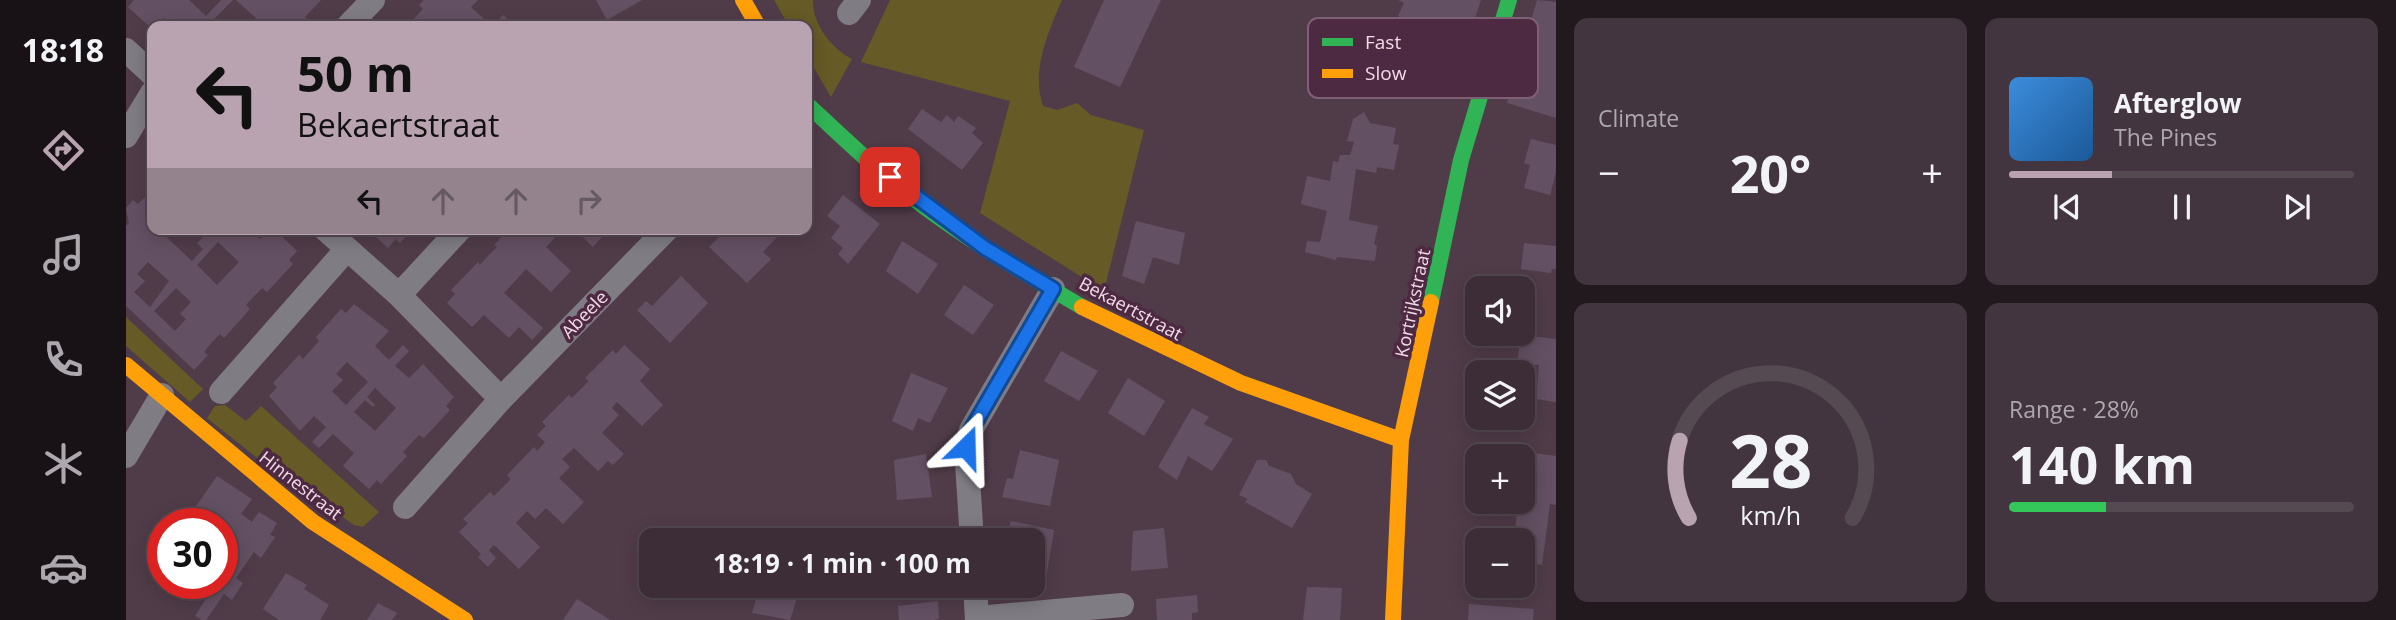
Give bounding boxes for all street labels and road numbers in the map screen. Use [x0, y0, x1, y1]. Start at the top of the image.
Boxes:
street label: Kortrijkstraat [1389, 247, 1435, 359]
street label: Bekaertstraat [1075, 271, 1187, 345]
street label: Abeele [555, 285, 613, 343]
street label: Hinnestraat [255, 445, 347, 525]

